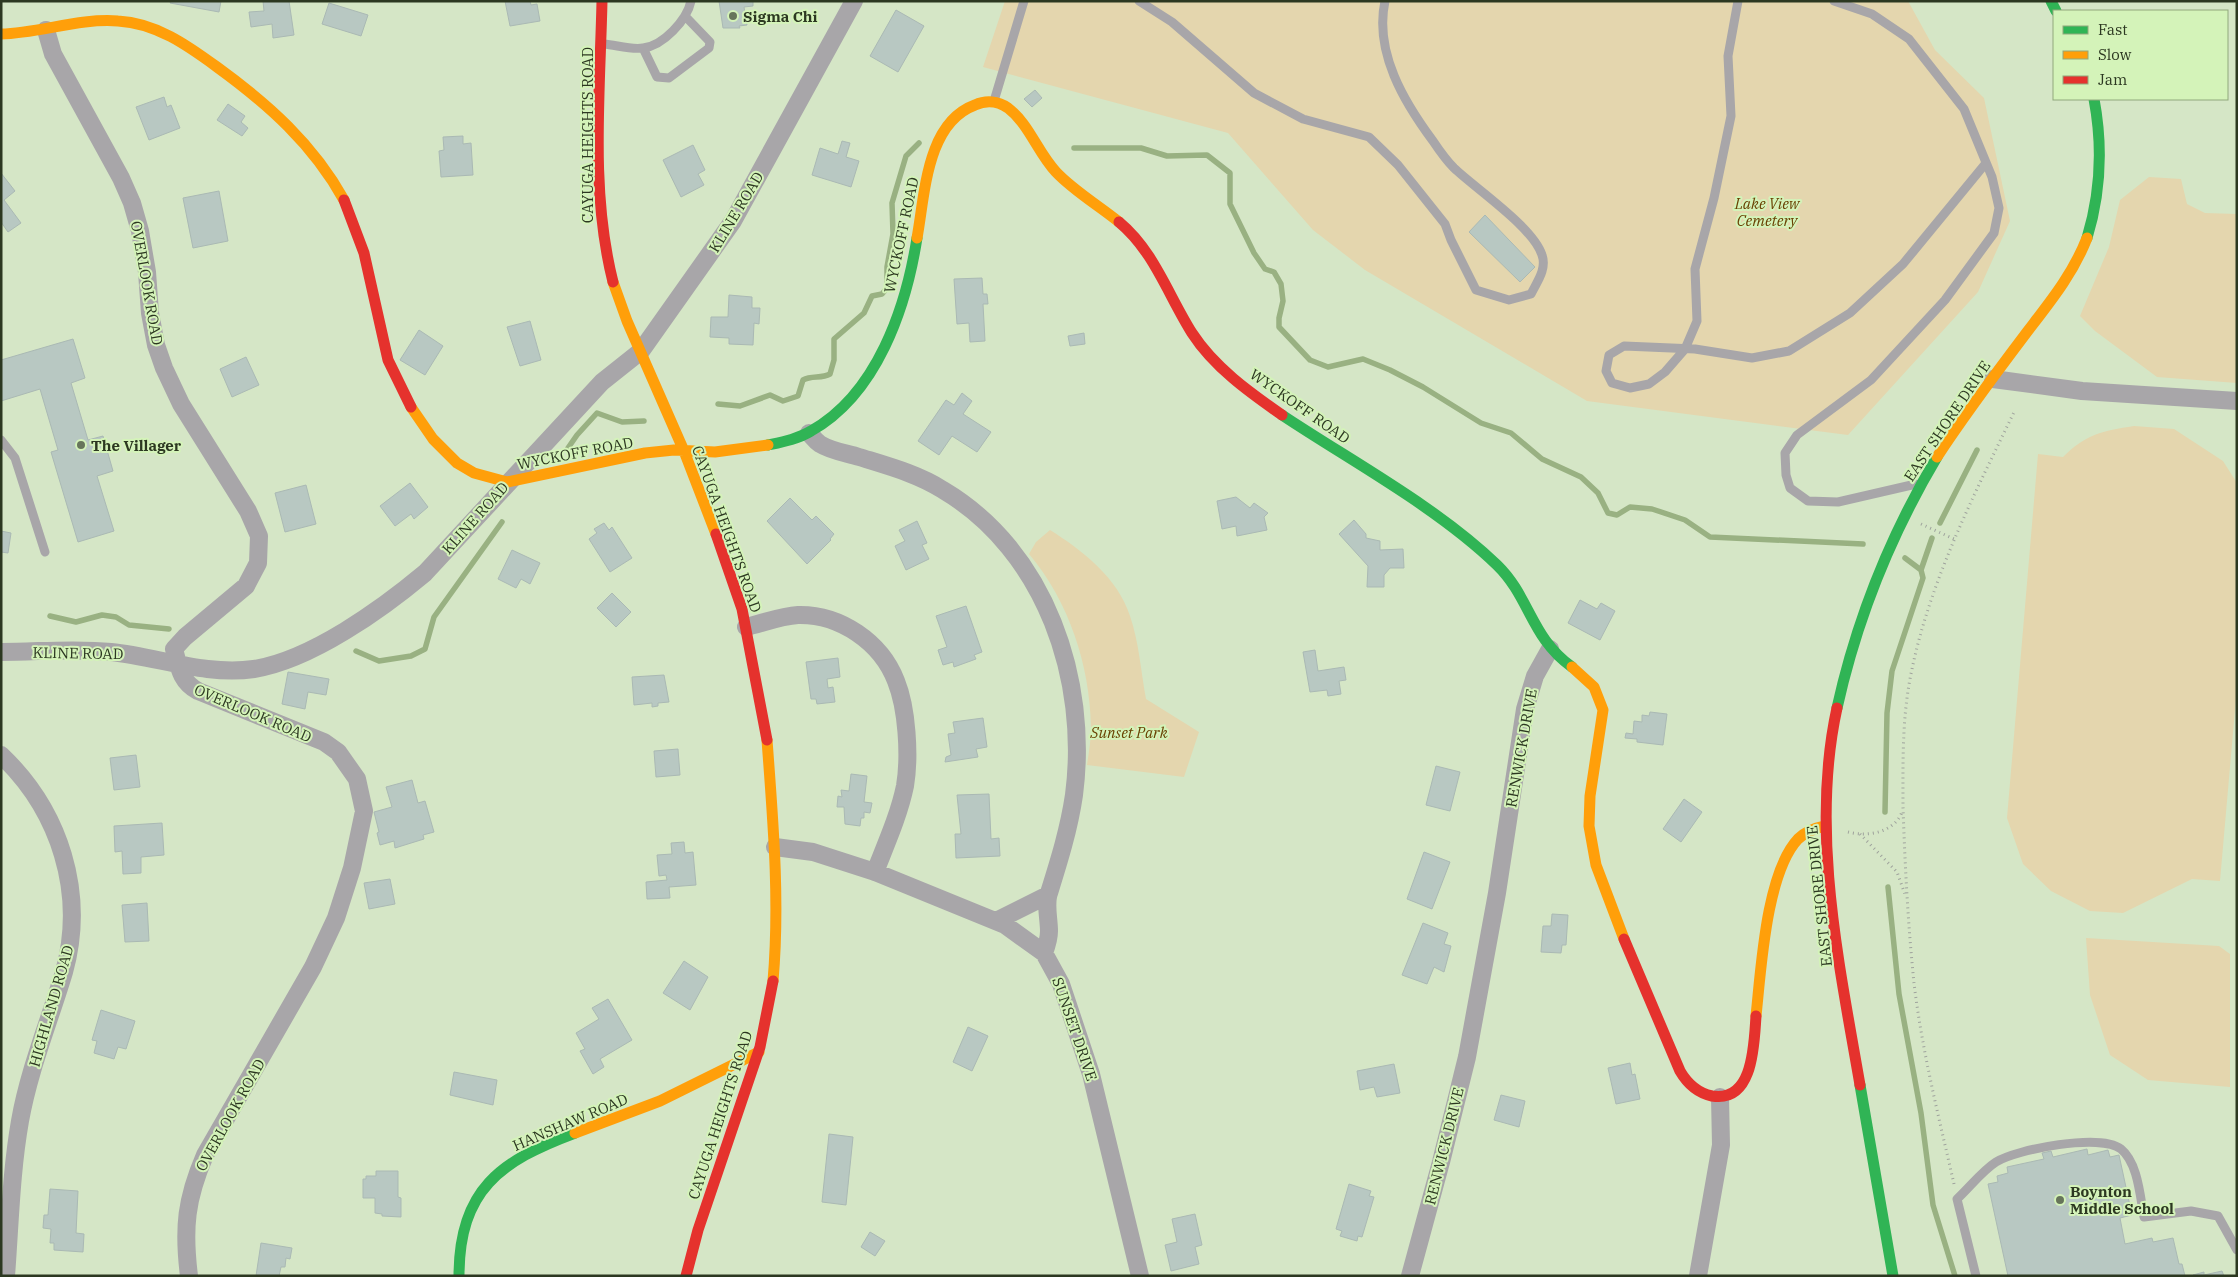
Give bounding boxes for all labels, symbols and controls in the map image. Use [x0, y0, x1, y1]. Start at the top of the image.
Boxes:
place label: Sigma Chi [743, 7, 818, 26]
marker: Sigma Chi [727, 10, 739, 22]
legend [2053, 10, 2228, 100]
text: Fast [2098, 20, 2128, 39]
text: Slow [2098, 45, 2132, 64]
street label: CAYUGA HEIGHTS ROAD [578, 47, 597, 223]
text: Jam [2098, 70, 2127, 89]
street label: KLINE ROAD [705, 168, 767, 256]
street label: WYCKOFF ROAD [879, 175, 923, 295]
park label: Lake View Cemetery [1734, 194, 1801, 230]
street label: OVERLOOK ROAD [127, 219, 167, 347]
street label: EAST SHORE DRIVE [1899, 357, 1995, 485]
street label: WYCKOFF ROAD [1246, 364, 1354, 448]
street label: WYCKOFF ROAD [515, 432, 635, 474]
place label: The Villager [91, 436, 182, 455]
marker: The Villager [75, 439, 87, 451]
street label: CAYUGA HEIGHTS ROAD [688, 443, 766, 615]
street label: KLINE ROAD [438, 478, 512, 558]
street label: KLINE ROAD [33, 643, 123, 663]
street label: OVERLOOK ROAD [191, 680, 315, 746]
street label: RENWICK DRIVE [1501, 687, 1541, 809]
park label: Sunset Park [1089, 723, 1168, 742]
street label: EAST SHORE DRIVE [1802, 825, 1836, 967]
street label: HIGHLAND ROAD [25, 943, 77, 1069]
street label: SUNSET DRIVE [1048, 975, 1102, 1083]
street label: CAYUGA HEIGHTS ROAD [684, 1028, 756, 1202]
street label: OVERLOOK ROAD [191, 1055, 269, 1175]
street label: RENWICK DRIVE [1420, 1085, 1468, 1207]
street label: HANSHAW ROAD [510, 1089, 630, 1155]
place label: Boynton Middle School [2070, 1182, 2174, 1218]
marker: Boynton Middle School [2054, 1194, 2066, 1206]

